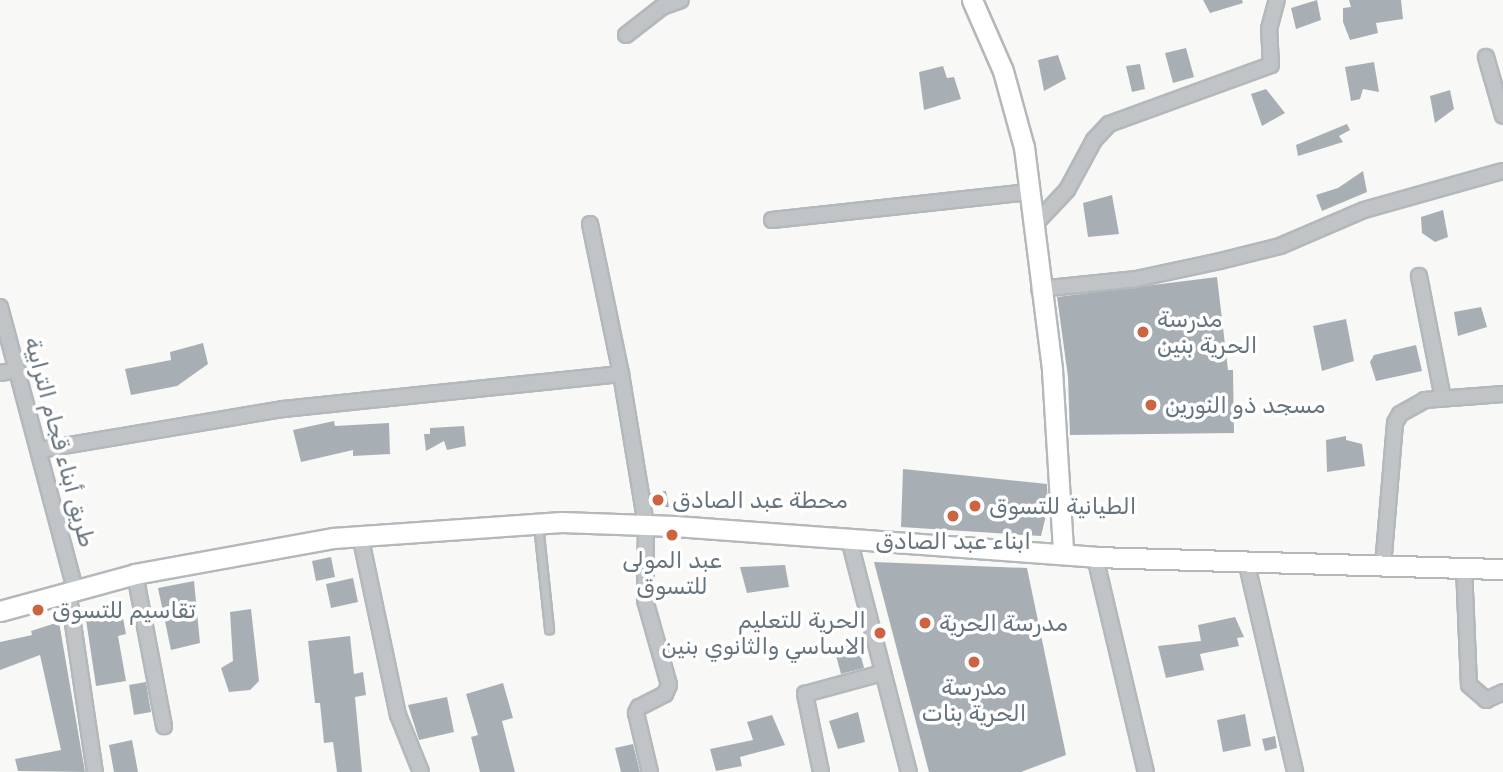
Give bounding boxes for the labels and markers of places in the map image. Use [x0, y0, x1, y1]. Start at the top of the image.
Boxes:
place label: مدرسة الحرية بنين [1157, 305, 1257, 359]
marker: مدرسة الحرية بنين [1135, 324, 1151, 340]
place label: مسجد ذو النورين [1165, 391, 1326, 419]
marker: مسجد ذو النورين [1143, 397, 1159, 413]
place label: محطة عبد الصادق [672, 486, 848, 514]
marker: محطة عبد الصادق [650, 492, 666, 508]
place label: الطيانية للتسوق [989, 492, 1136, 520]
marker: الطيانية للتسوق [967, 498, 983, 514]
marker: ابناء عبد الصادق [945, 508, 961, 524]
marker: عبد المولى للتسوق [664, 527, 680, 543]
place label: ابناء عبد الصادق [875, 527, 1031, 555]
place label: عبد المولى للتسوق [622, 546, 722, 600]
place label: تقاسيم للتسوق [52, 596, 196, 624]
marker: تقاسيم للتسوق [30, 602, 46, 618]
place label: الحرية للتعليم الاساسي والثانوي بنين [662, 606, 866, 660]
place label: مدرسة الحرية [939, 609, 1068, 637]
marker: مدرسة الحرية [917, 615, 933, 631]
marker: الحرية للتعليم الاساسي والثانوي بنين [872, 625, 888, 641]
marker: مدرسة الحرية بنات [966, 654, 982, 670]
place label: مدرسة الحرية بنات [922, 673, 1026, 727]

